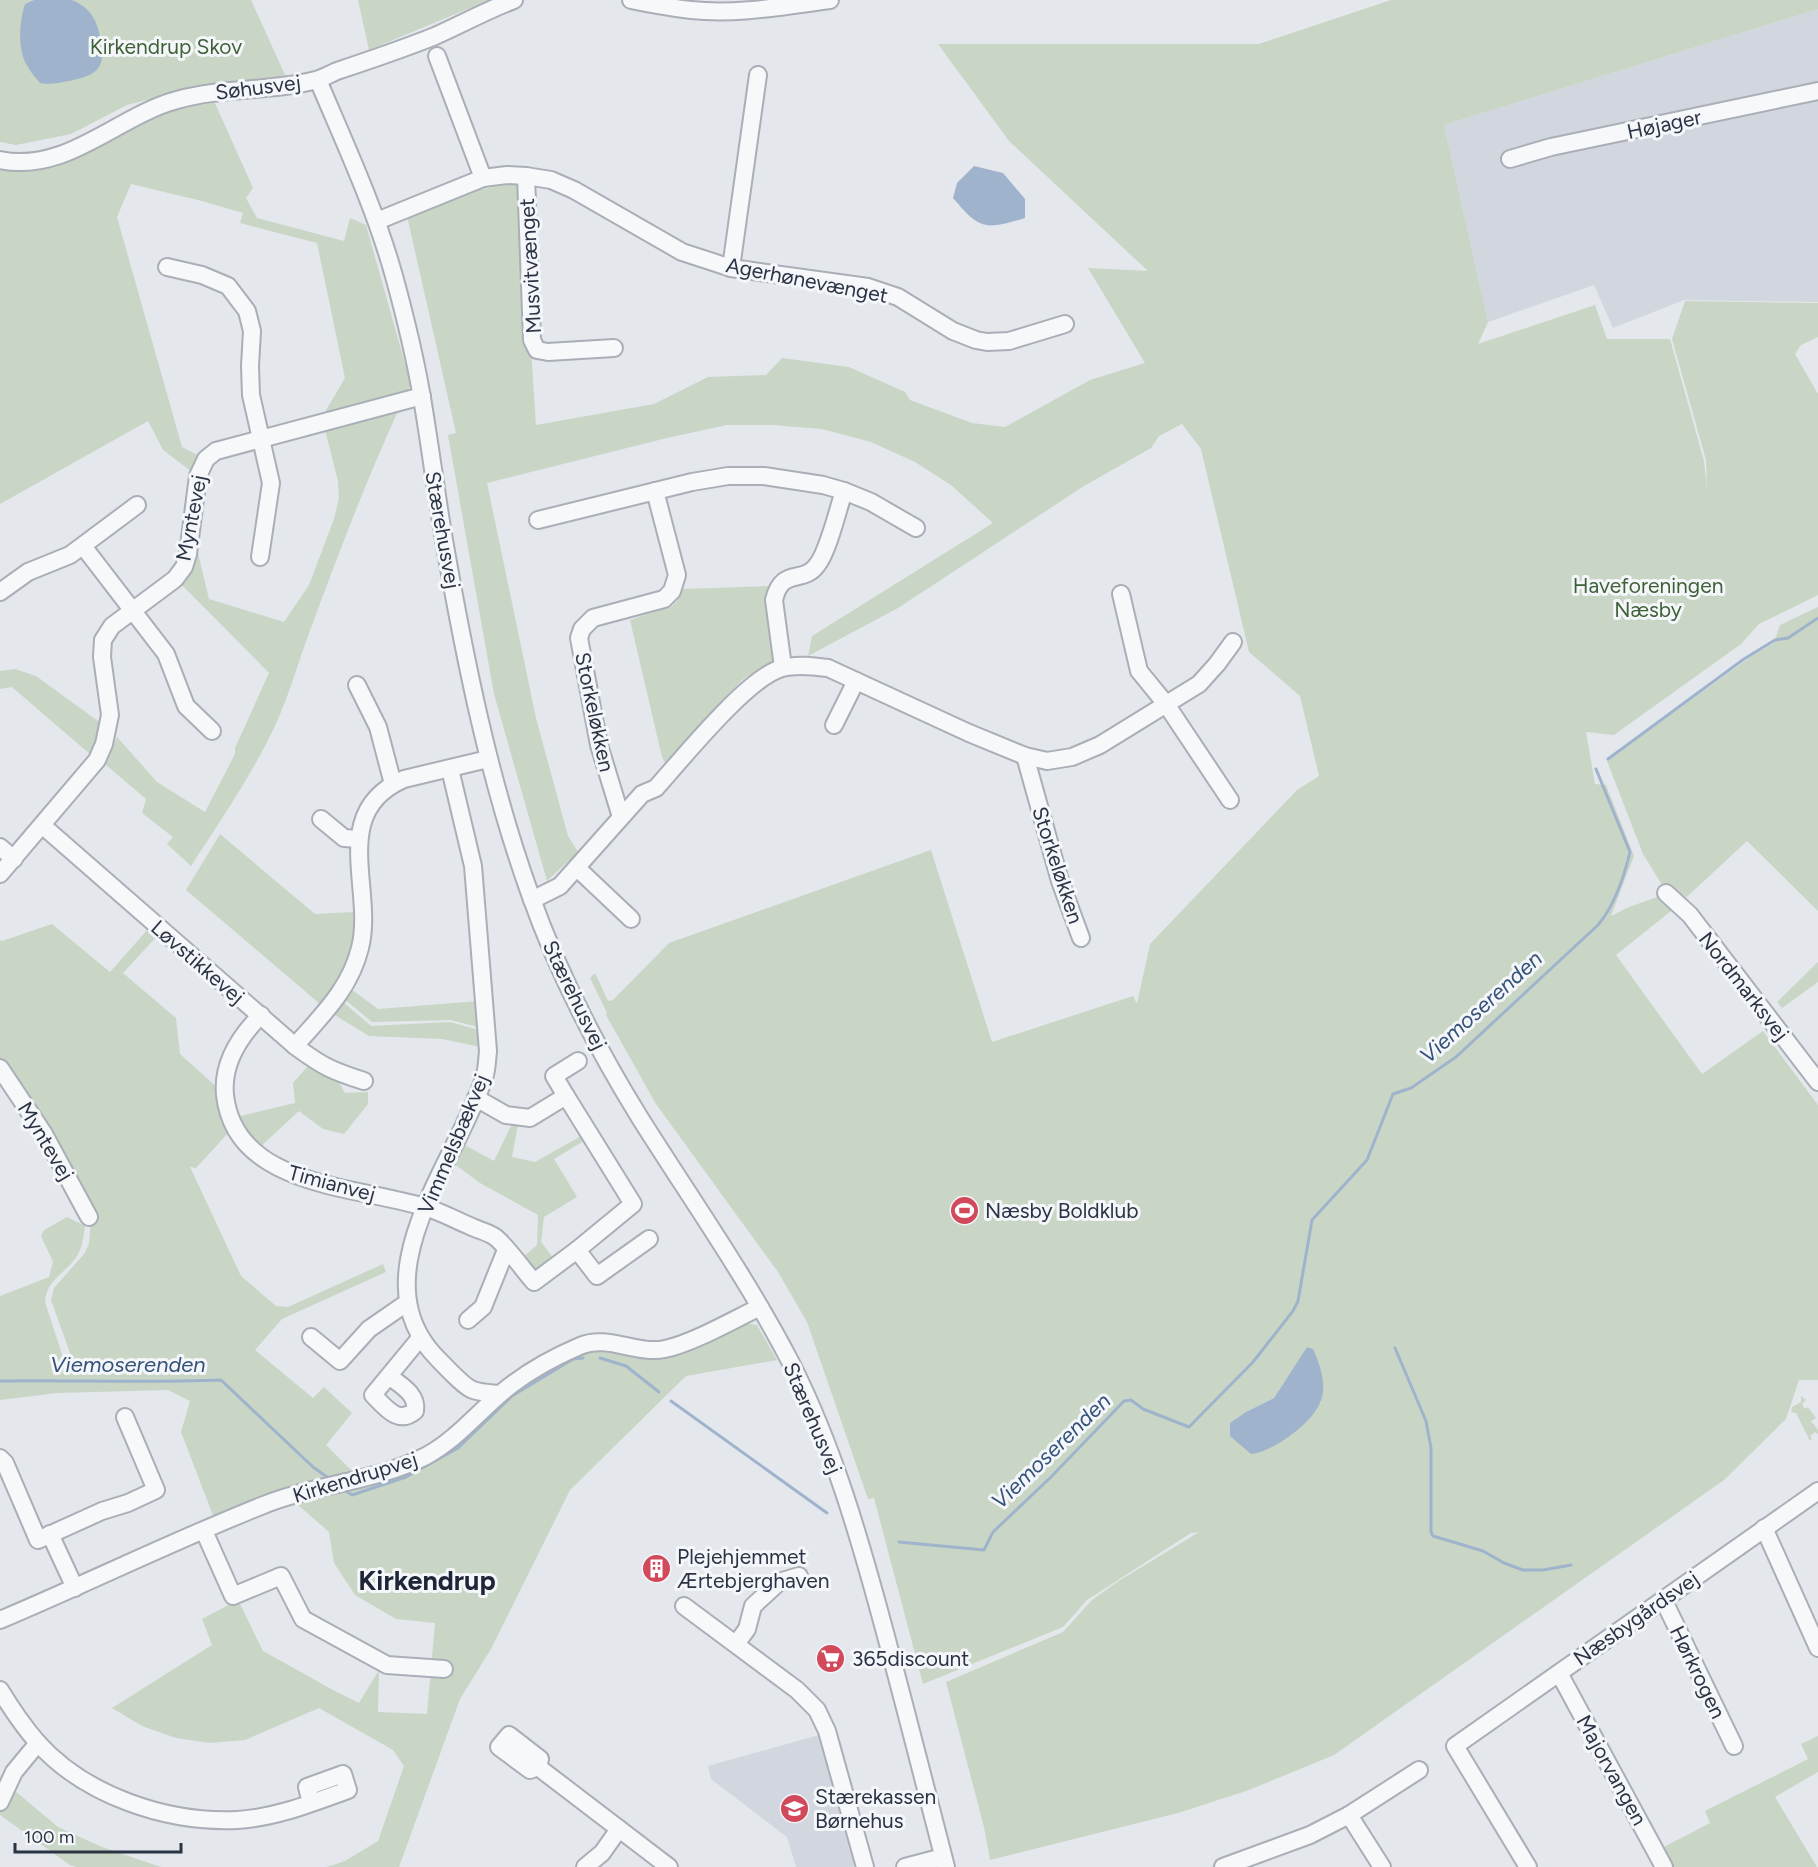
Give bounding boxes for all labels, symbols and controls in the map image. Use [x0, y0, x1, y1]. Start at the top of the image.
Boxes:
park label: Kirkendrup Skov [90, 34, 242, 59]
street label: Søhusvej [214, 69, 302, 105]
street label: Højager [1625, 104, 1703, 144]
street label: Musvitvænget [514, 198, 546, 334]
street label: Agerhønevænget [724, 252, 890, 308]
street label: Stærehusvej [420, 469, 466, 591]
street label: Myntevej [170, 473, 212, 563]
park label: Haveforeningen Næsby [1573, 573, 1723, 622]
street label: Storkeløkken [570, 650, 620, 774]
street label: Storkeløkken [1027, 803, 1089, 927]
street label: Løvstikkevej [146, 915, 250, 1009]
street label: Nordmarksvej [1694, 927, 1794, 1045]
street label: Stærehusvej [538, 936, 612, 1054]
water label: Viemoserenden [1414, 945, 1548, 1069]
street label: Vimmelsbækvej [412, 1070, 494, 1218]
street label: Myntevej [13, 1097, 79, 1185]
street label: Timianvej [286, 1159, 378, 1207]
sports icon: Næsby Boldklub [948, 1194, 980, 1226]
place label: Næsby Boldklub [985, 1198, 1139, 1223]
water label: Viemoserenden [50, 1351, 206, 1378]
street label: Stærehusvej [778, 1358, 848, 1478]
water label: Viemoserenden [986, 1387, 1116, 1515]
street label: Kirkendrupvej [290, 1446, 420, 1508]
place label: Plejehjemmet Ærtebjerghaven [677, 1544, 829, 1593]
building icon: Plejehjemmet Ærtebjerghaven [640, 1552, 672, 1584]
district label: Kirkendrup [358, 1564, 496, 1597]
street label: Næsbygårdsvej [1568, 1566, 1704, 1670]
street label: Hørkrogen [1665, 1622, 1731, 1722]
supermarket icon: 365discount [815, 1642, 847, 1674]
place label: 365discount [852, 1646, 969, 1671]
street label: Majorvangen [1571, 1711, 1653, 1829]
place label: Stærekassen Børnehus [815, 1784, 936, 1833]
school or university icon: Stærekassen Børnehus [778, 1792, 810, 1824]
scale bar [15, 1816, 182, 1854]
text: 100 m [24, 1826, 74, 1848]

